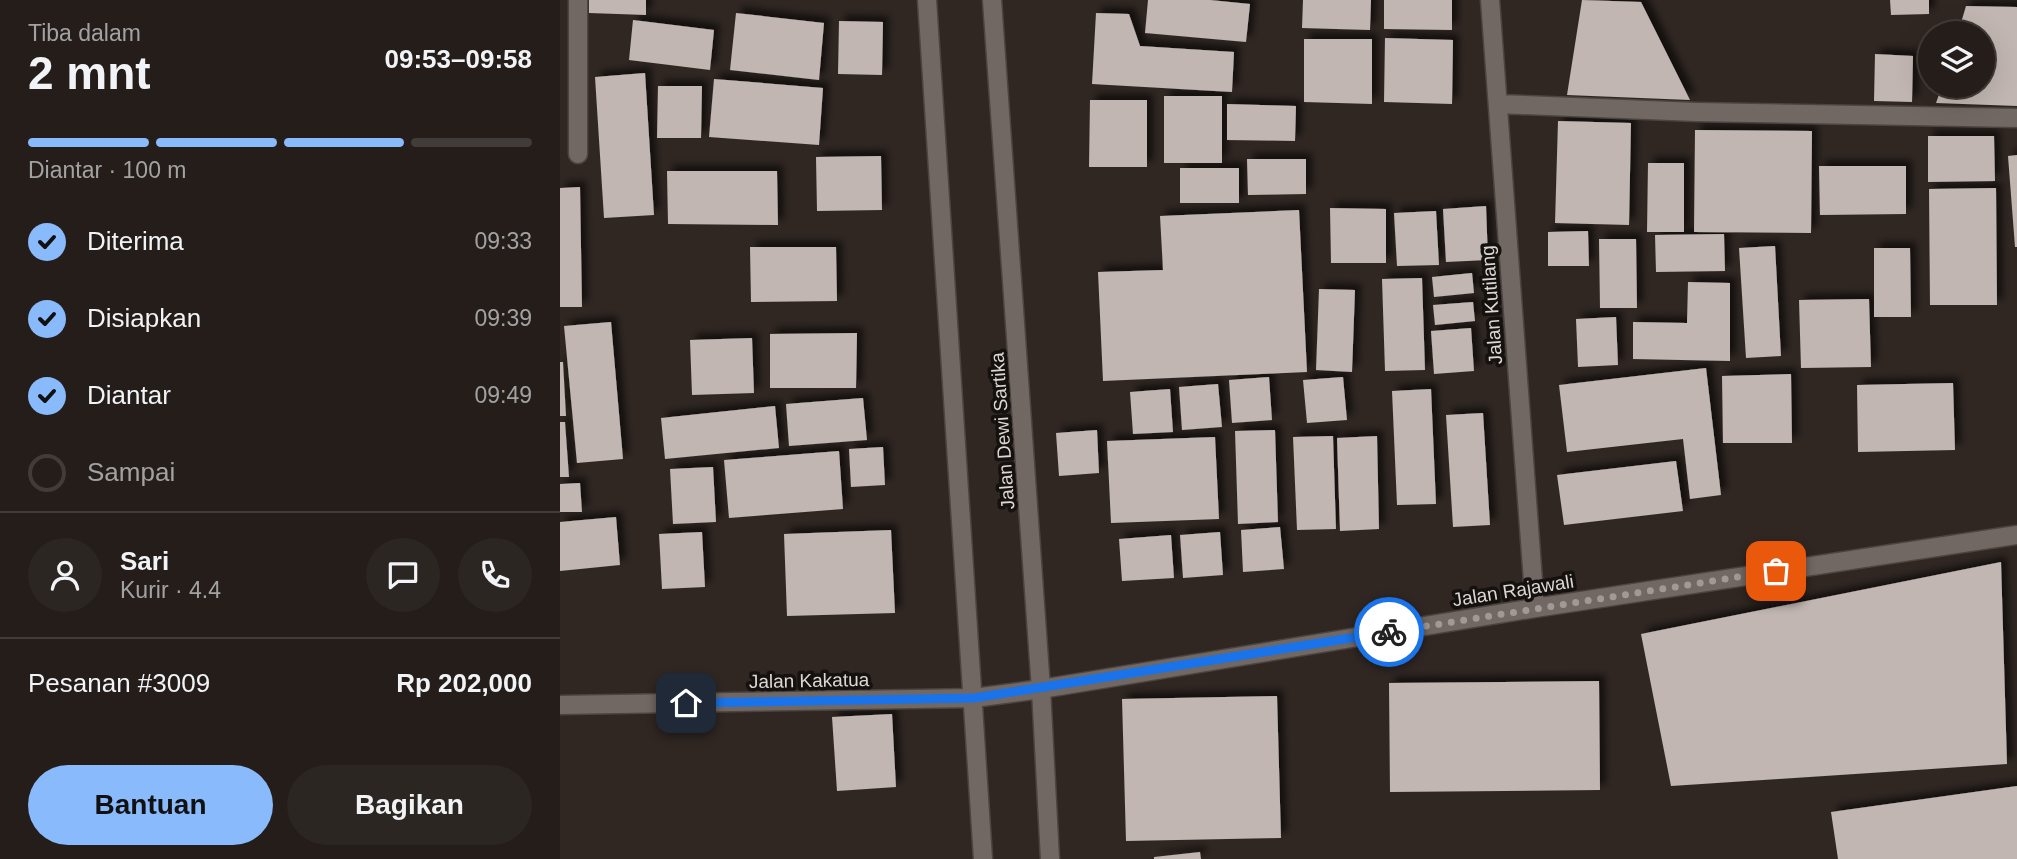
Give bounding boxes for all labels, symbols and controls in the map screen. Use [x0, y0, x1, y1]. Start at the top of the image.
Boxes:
text: Tiba dalam [28, 20, 141, 46]
map controls [1918, 21, 1995, 98]
button: layers [1918, 21, 1995, 98]
text: 09:53–09:58 [385, 44, 532, 74]
text: 2 mnt [28, 47, 151, 99]
text: Diantar · 100 m [28, 157, 187, 183]
icon: check [28, 223, 66, 261]
text: Diterima [87, 226, 184, 256]
text: 09:33 [474, 228, 532, 254]
street label: Jalan Kutilang [1477, 245, 1506, 365]
icon: check [28, 300, 66, 338]
text: Disiapkan [87, 303, 201, 333]
text: 09:39 [474, 305, 532, 331]
street label: Jalan Dewi Sartika [987, 351, 1018, 510]
icon: check [28, 377, 66, 415]
text: Diantar [87, 380, 171, 410]
text: 09:49 [474, 382, 532, 408]
text: Sampai [87, 457, 175, 487]
button: person [28, 538, 102, 612]
button: chat [366, 538, 440, 612]
button: phone [458, 538, 532, 612]
pin [1746, 541, 1806, 601]
text: Sari [120, 546, 169, 576]
icon: bag [1757, 552, 1795, 590]
street label: Jalan Rajawali [1451, 571, 1575, 610]
text: Kurir · 4.4 [120, 577, 221, 603]
courier [1354, 597, 1424, 667]
icon: bike [1370, 613, 1408, 651]
text: Pesanan #3009 [28, 668, 210, 698]
text: Rp 202,000 [396, 668, 532, 698]
street label: Jalan Kakatua [749, 669, 870, 692]
pin [656, 673, 716, 733]
icon: home [667, 684, 705, 722]
button: Bantuan [28, 765, 273, 845]
button: Bagikan [287, 765, 532, 845]

